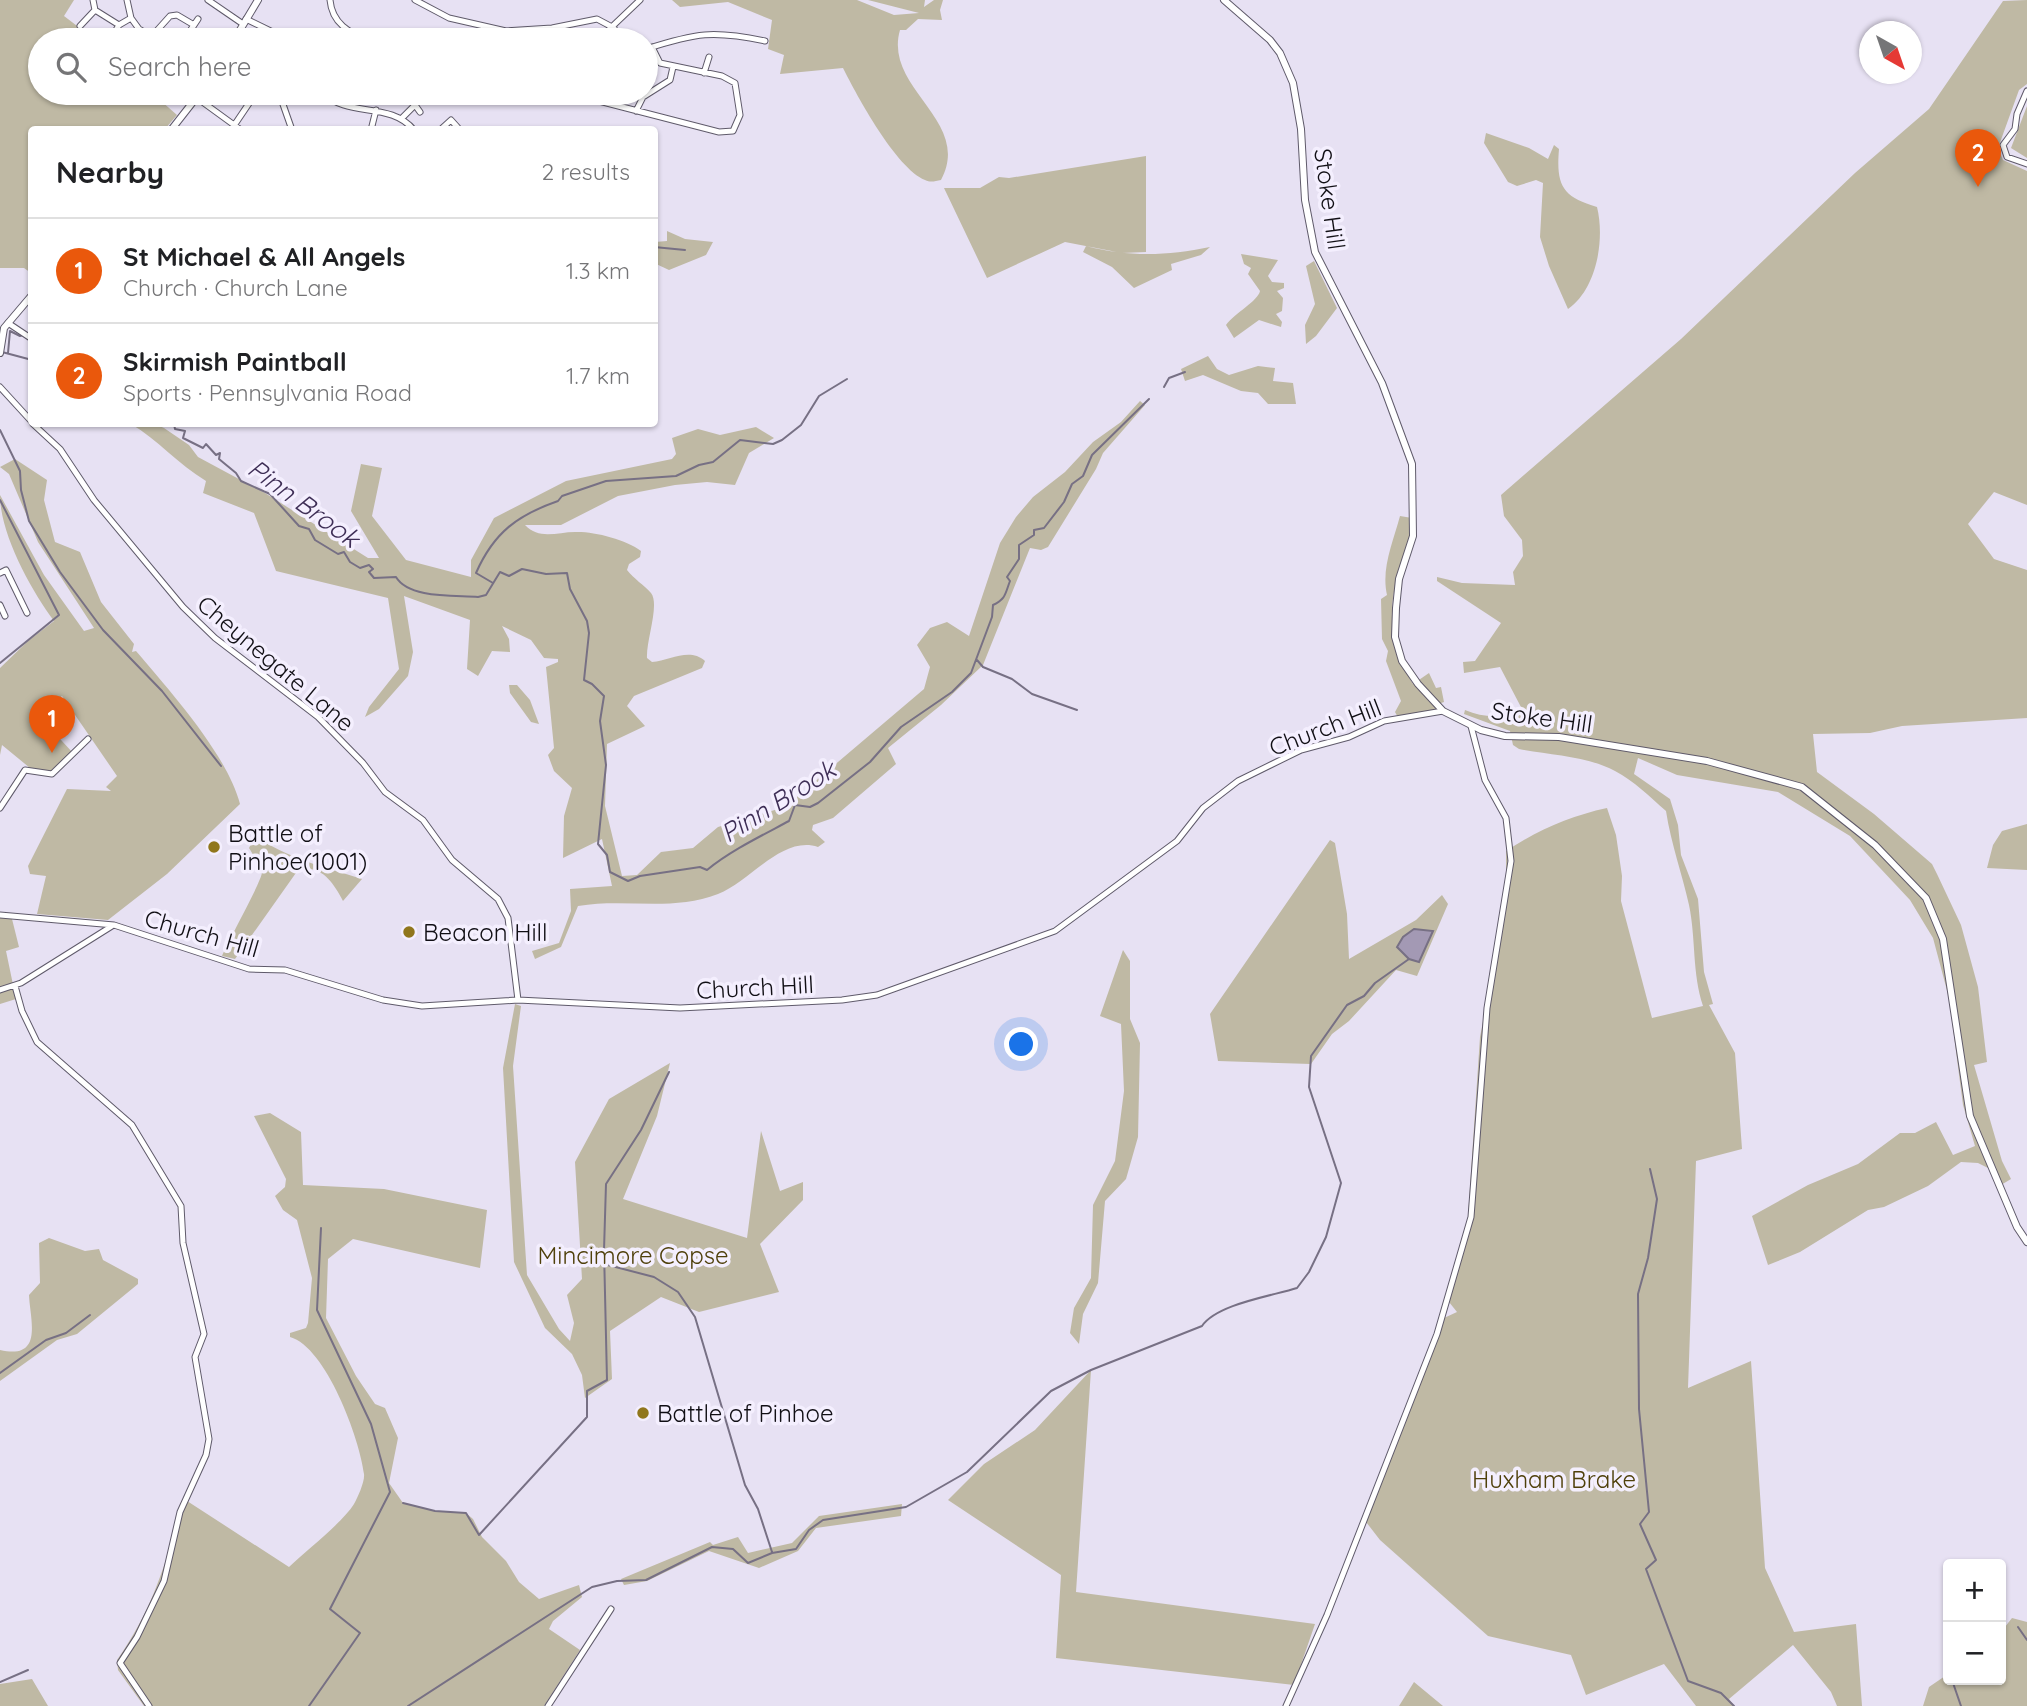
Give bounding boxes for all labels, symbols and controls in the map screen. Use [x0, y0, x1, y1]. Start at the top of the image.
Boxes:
north arrow [1859, 21, 1922, 84]
search box [28, 28, 658, 105]
icon: search [52, 48, 90, 86]
text: Search here [108, 50, 252, 83]
pin: 2 [1955, 129, 2001, 187]
street label: Stoke Hill [1308, 146, 1352, 252]
text: Nearby [56, 153, 164, 191]
text: 2 results [541, 157, 630, 186]
text: St Michael & All Angels [123, 240, 405, 273]
text: 1 [75, 256, 83, 285]
text: 1.3 km [566, 256, 630, 285]
text: Church · Church Lane [123, 273, 348, 302]
text: Skirmish Paintball [123, 345, 347, 378]
text: 2 [72, 361, 86, 390]
text: 1.7 km [566, 361, 630, 390]
text: Sports · Pennsylvania Road [123, 378, 412, 407]
water label: Pinn Brook [242, 451, 368, 556]
street label: Cheynegate Lane [191, 589, 361, 737]
street label: Church Hill [1265, 692, 1385, 762]
pin: 1 [29, 695, 75, 753]
street label: Stoke Hill [1489, 695, 1595, 739]
water label: Pinn Brook [714, 751, 844, 849]
place label: Battle of Pinhoe(1001) [228, 818, 367, 876]
marker: Battle of Pinhoe(1001) [206, 839, 222, 855]
street label: Church Hill [141, 902, 263, 964]
place label: Beacon Hill [423, 917, 548, 947]
marker: Beacon Hill [401, 924, 417, 940]
street label: Church Hill [695, 969, 815, 1005]
your location [1004, 1027, 1038, 1061]
park label: Mincimore Copse [537, 1240, 729, 1270]
place label: Battle of Pinhoe [657, 1398, 834, 1428]
marker: Battle of Pinhoe [635, 1405, 651, 1421]
park label: Huxham Brake [1472, 1464, 1636, 1494]
map controls [1943, 1559, 2006, 1685]
button: + [1943, 1559, 2006, 1622]
button: − [1943, 1622, 2006, 1685]

